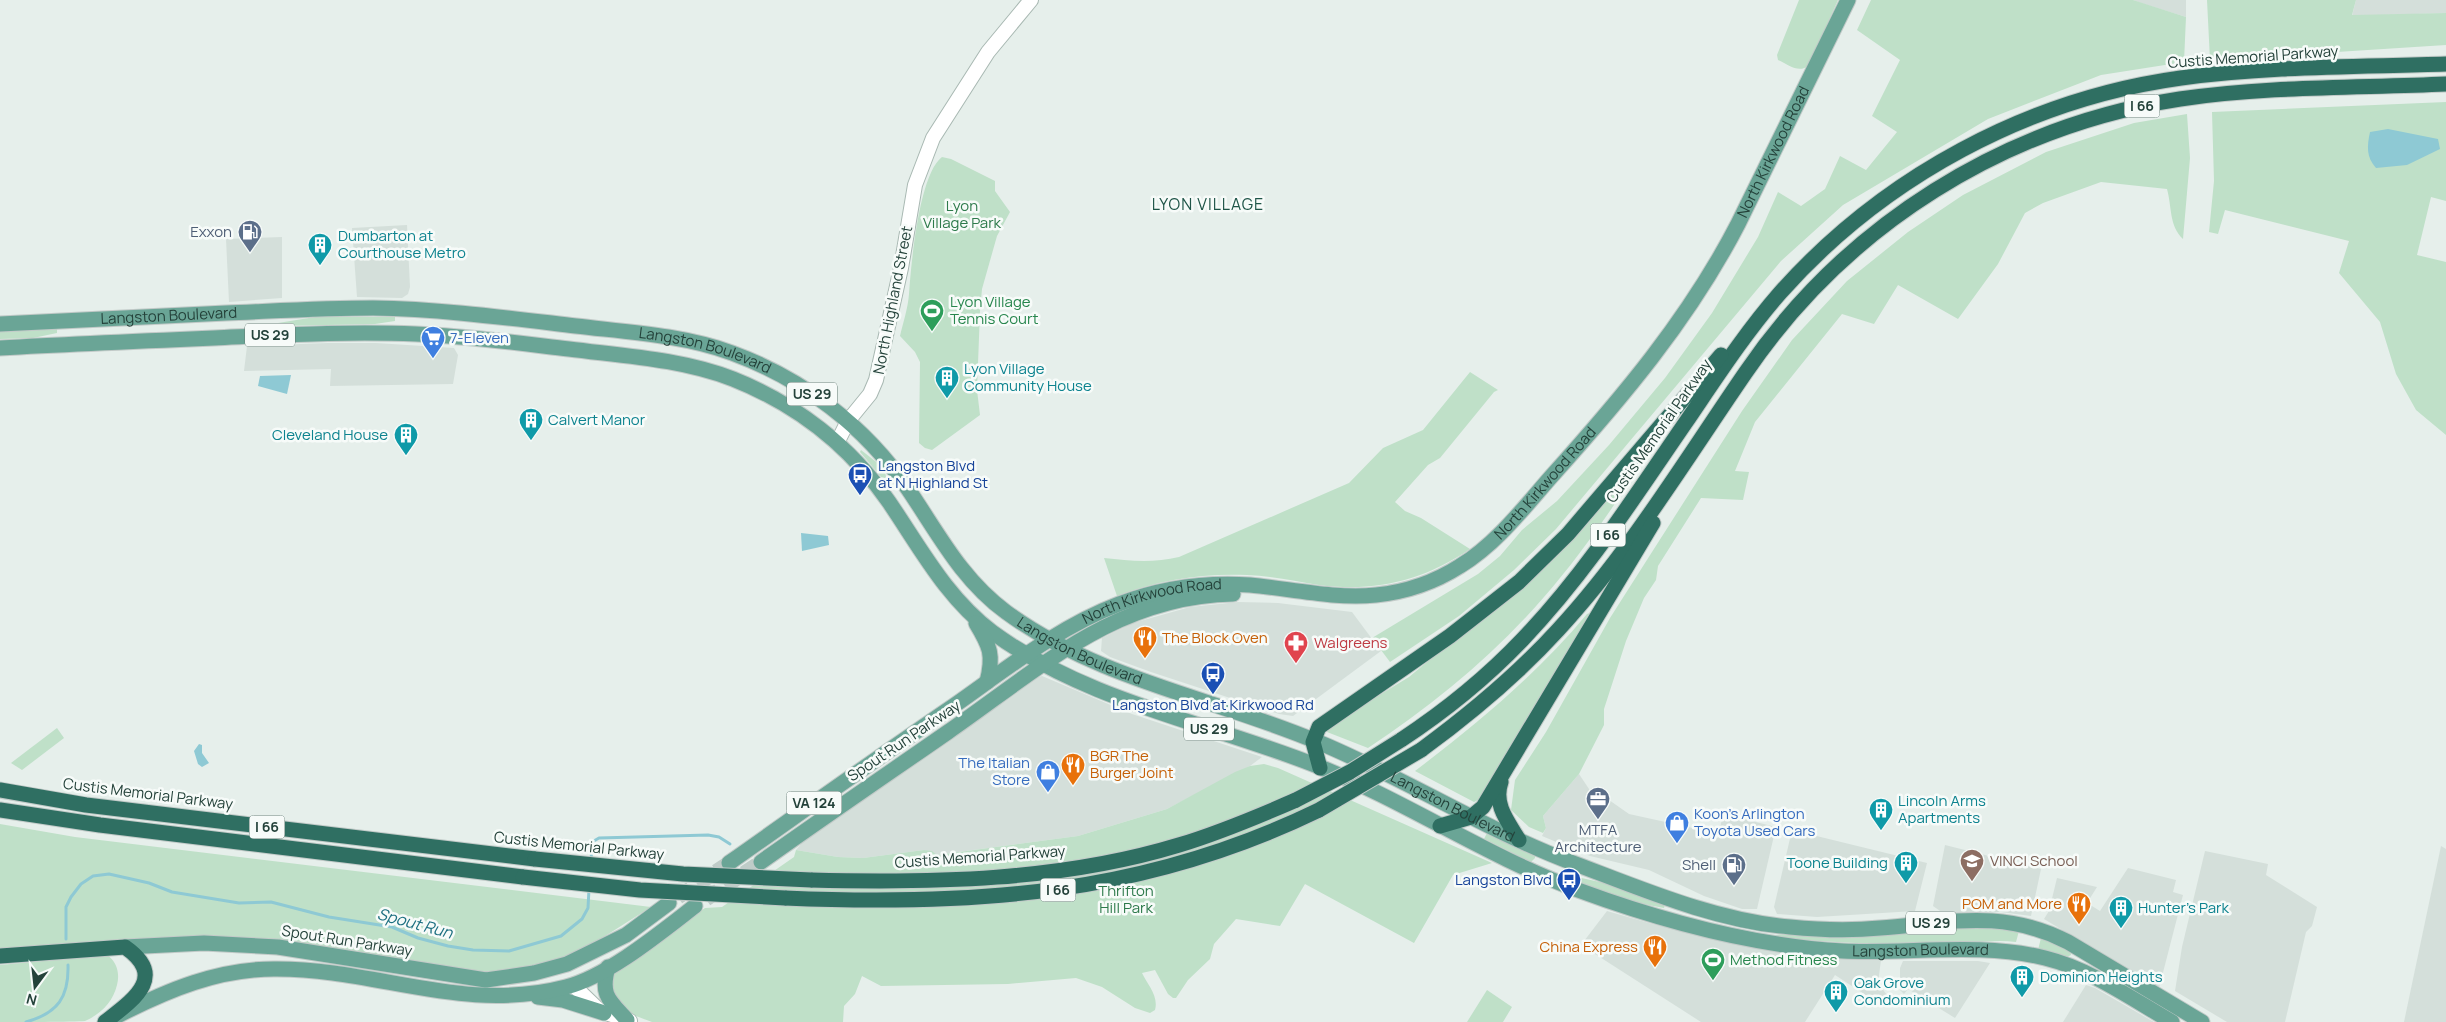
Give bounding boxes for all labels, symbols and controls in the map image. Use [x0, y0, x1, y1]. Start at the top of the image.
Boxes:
street label: Custis Memorial Parkway [2167, 40, 2339, 73]
street label: North Kirkwood Road [1732, 83, 1814, 221]
road number: I 66 [2124, 94, 2160, 118]
district label: LYON VILLAGE [1152, 193, 1264, 215]
park label: Lyon Village Park [923, 195, 1002, 233]
fuel station icon: Exxon [237, 219, 263, 253]
place label: Exxon [190, 221, 232, 242]
street label: North Highland Street [868, 224, 917, 376]
place label: Dumbarton at Courthouse Metro [338, 225, 466, 263]
building icon: Dumbarton at Courthouse Metro [307, 232, 333, 266]
place label: Lyon Village Tennis Court [950, 291, 1038, 329]
sports icon: Lyon Village Tennis Court [919, 298, 945, 332]
street label: Langston Boulevard [100, 302, 238, 329]
street label: Langston Boulevard [638, 322, 775, 378]
road number: US 29 [245, 324, 295, 346]
supermarket icon: 7-Eleven [420, 325, 446, 359]
place label: 7-Eleven [450, 327, 509, 348]
street label: Custis Memorial Parkway [1601, 355, 1716, 507]
place label: Lyon Village Community House [964, 358, 1092, 396]
building icon: Lyon Village Community House [934, 365, 960, 399]
road number: US 29 [787, 382, 837, 406]
building icon: Calvert Manor [518, 407, 544, 441]
place label: Calvert Manor [548, 409, 646, 430]
building icon: Cleveland House [393, 422, 419, 456]
street label: North Kirkwood Road [1489, 422, 1601, 544]
place label: Cleveland House [272, 424, 388, 445]
place label: Langston Blvd at N Highland St [878, 455, 988, 493]
bus stop icon: Langston Blvd at N Highland St [847, 462, 873, 496]
road number: I 66 [1590, 524, 1626, 546]
street label: North Kirkwood Road [1078, 573, 1222, 629]
street label: Langston Boulevard [1013, 612, 1145, 690]
restaurant icon: The Block Oven [1132, 625, 1158, 659]
place label: The Block Oven [1162, 627, 1268, 648]
pharmacy icon: Walgreens [1283, 630, 1309, 664]
place label: Walgreens [1314, 632, 1388, 653]
bus stop icon: Langston Blvd at Kirkwood Rd [1200, 661, 1226, 695]
place label: Langston Blvd at Kirkwood Rd [1112, 694, 1314, 715]
street label: Spout Run Parkway [843, 695, 964, 786]
road number: US 29 [1184, 718, 1234, 741]
place label: BGR The Burger Joint [1090, 745, 1174, 783]
place label: The Italian Store [958, 752, 1030, 790]
restaurant icon: BGR The Burger Joint [1060, 752, 1086, 786]
shop icon: The Italian Store [1035, 759, 1061, 793]
street label: Langston Boulevard [1387, 766, 1518, 847]
street label: Custis Memorial Parkway [62, 773, 234, 814]
office icon: MTFA Architecture [1585, 786, 1611, 820]
place label: Lincoln Arms Apartments [1898, 790, 1986, 828]
road number: VA 124 [786, 791, 842, 814]
building icon: Lincoln Arms Apartments [1868, 797, 1894, 831]
place label: Koon's Arlington Toyota Used Cars [1694, 803, 1815, 841]
shop icon: Koon's Arlington Toyota Used Cars [1664, 810, 1690, 844]
road number: I 66 [250, 816, 284, 839]
place label: MTFA Architecture [1554, 819, 1642, 857]
street label: Custis Memorial Parkway [493, 826, 665, 865]
street label: Custis Memorial Parkway [894, 840, 1066, 873]
school or university icon: VINCI School [1959, 848, 1985, 882]
building icon: Toone Building [1893, 850, 1919, 884]
place label: VINCI School [1990, 850, 2078, 871]
fuel station icon: Shell [1721, 852, 1747, 886]
place label: Toone Building [1787, 852, 1888, 873]
place label: Shell [1682, 854, 1716, 875]
bus stop icon: Langston Blvd [1556, 867, 1582, 901]
place label: Langston Blvd [1455, 869, 1552, 890]
road number: I 66 [1040, 878, 1076, 902]
park label: Thrifton Hill Park [1098, 880, 1154, 918]
restaurant icon: POM and More [2066, 891, 2092, 925]
place label: POM and More [1962, 893, 2062, 914]
building icon: Hunter’s Park [2108, 895, 2134, 929]
place label: Hunter’s Park [2138, 897, 2229, 918]
water label: Spout Run [375, 902, 456, 944]
road number: US 29 [1906, 911, 1956, 934]
street label: Spout Run Parkway [280, 920, 414, 961]
restaurant icon: China Express [1642, 934, 1668, 968]
place label: China Express [1540, 936, 1638, 957]
street label: Langston Boulevard [1852, 938, 1989, 962]
sports icon: Method Fitness [1700, 947, 1726, 981]
place label: Method Fitness [1730, 949, 1838, 970]
north arrow [10, 962, 60, 1012]
building icon: Dominion Heights [2009, 964, 2035, 998]
place label: Dominion Heights [2040, 966, 2163, 987]
place label: Oak Grove Condominium [1854, 972, 1951, 1010]
building icon: Oak Grove Condominium [1823, 979, 1849, 1013]
text: N [24, 990, 39, 1011]

